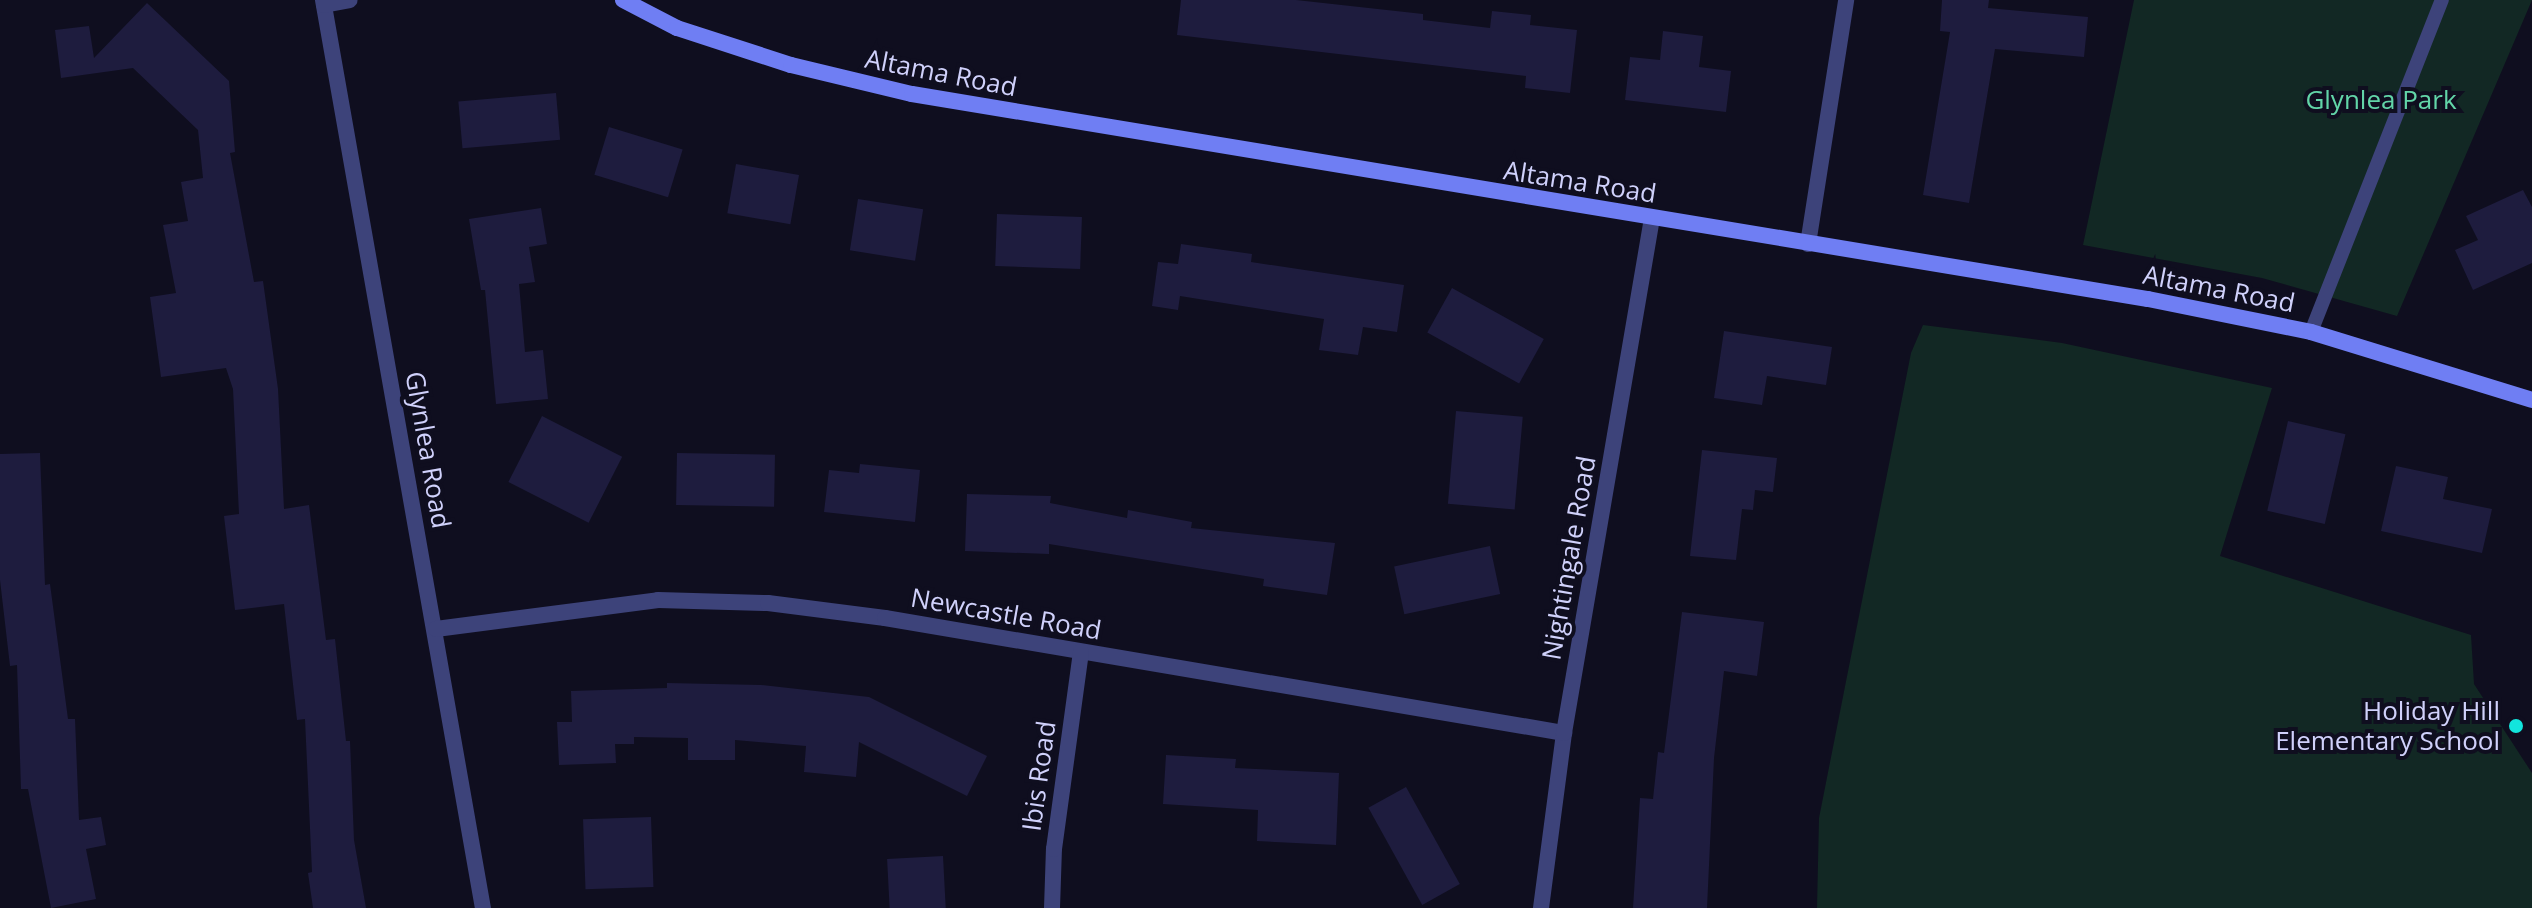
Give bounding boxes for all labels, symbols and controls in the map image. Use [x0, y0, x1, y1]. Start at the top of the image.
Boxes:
street label: Altama Road [862, 43, 1020, 103]
park label: Glynlea Park [2305, 84, 2457, 116]
street label: Altama Road [1501, 155, 1659, 209]
street label: Altama Road [2140, 259, 2298, 319]
street label: Glynlea Road [399, 369, 457, 531]
street label: Nightingale Road [1536, 454, 1602, 662]
street label: Newcastle Road [908, 582, 1104, 646]
place label: Holiday Hill Elementary School [2275, 695, 2500, 756]
marker: Holiday Hill Elementary School [2507, 717, 2525, 735]
street label: Ibis Road [1016, 719, 1062, 833]

